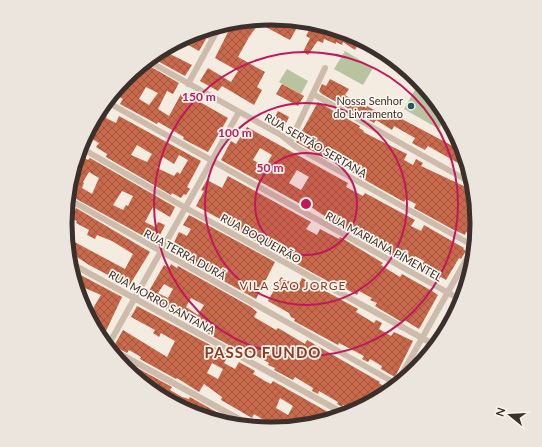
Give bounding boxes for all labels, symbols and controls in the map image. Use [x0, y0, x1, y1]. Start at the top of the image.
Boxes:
text: 150 m [182, 89, 216, 104]
place label: Nossa Senhor do Livramento [333, 94, 403, 120]
marker: Nossa Senhor do Livramento [406, 101, 416, 111]
street label: RUA SERTÃO SERTANA [262, 110, 370, 180]
text: 100 m [218, 125, 252, 140]
text: 50 m [257, 160, 283, 175]
centre of rings [299, 197, 313, 211]
street label: RUA MARIANA PÍMENTEL [323, 209, 445, 284]
street label: RUA BOQUEIRÃO [219, 211, 304, 266]
street label: RUA TERRA DURÃ [142, 226, 229, 282]
street label: RUA MORRO SANTANA [107, 267, 218, 337]
district label: VILA SÃO JORGE [240, 278, 346, 293]
district label: PASSO FUNDO [205, 343, 321, 361]
north arrow [490, 395, 530, 435]
text: N [493, 406, 508, 418]

